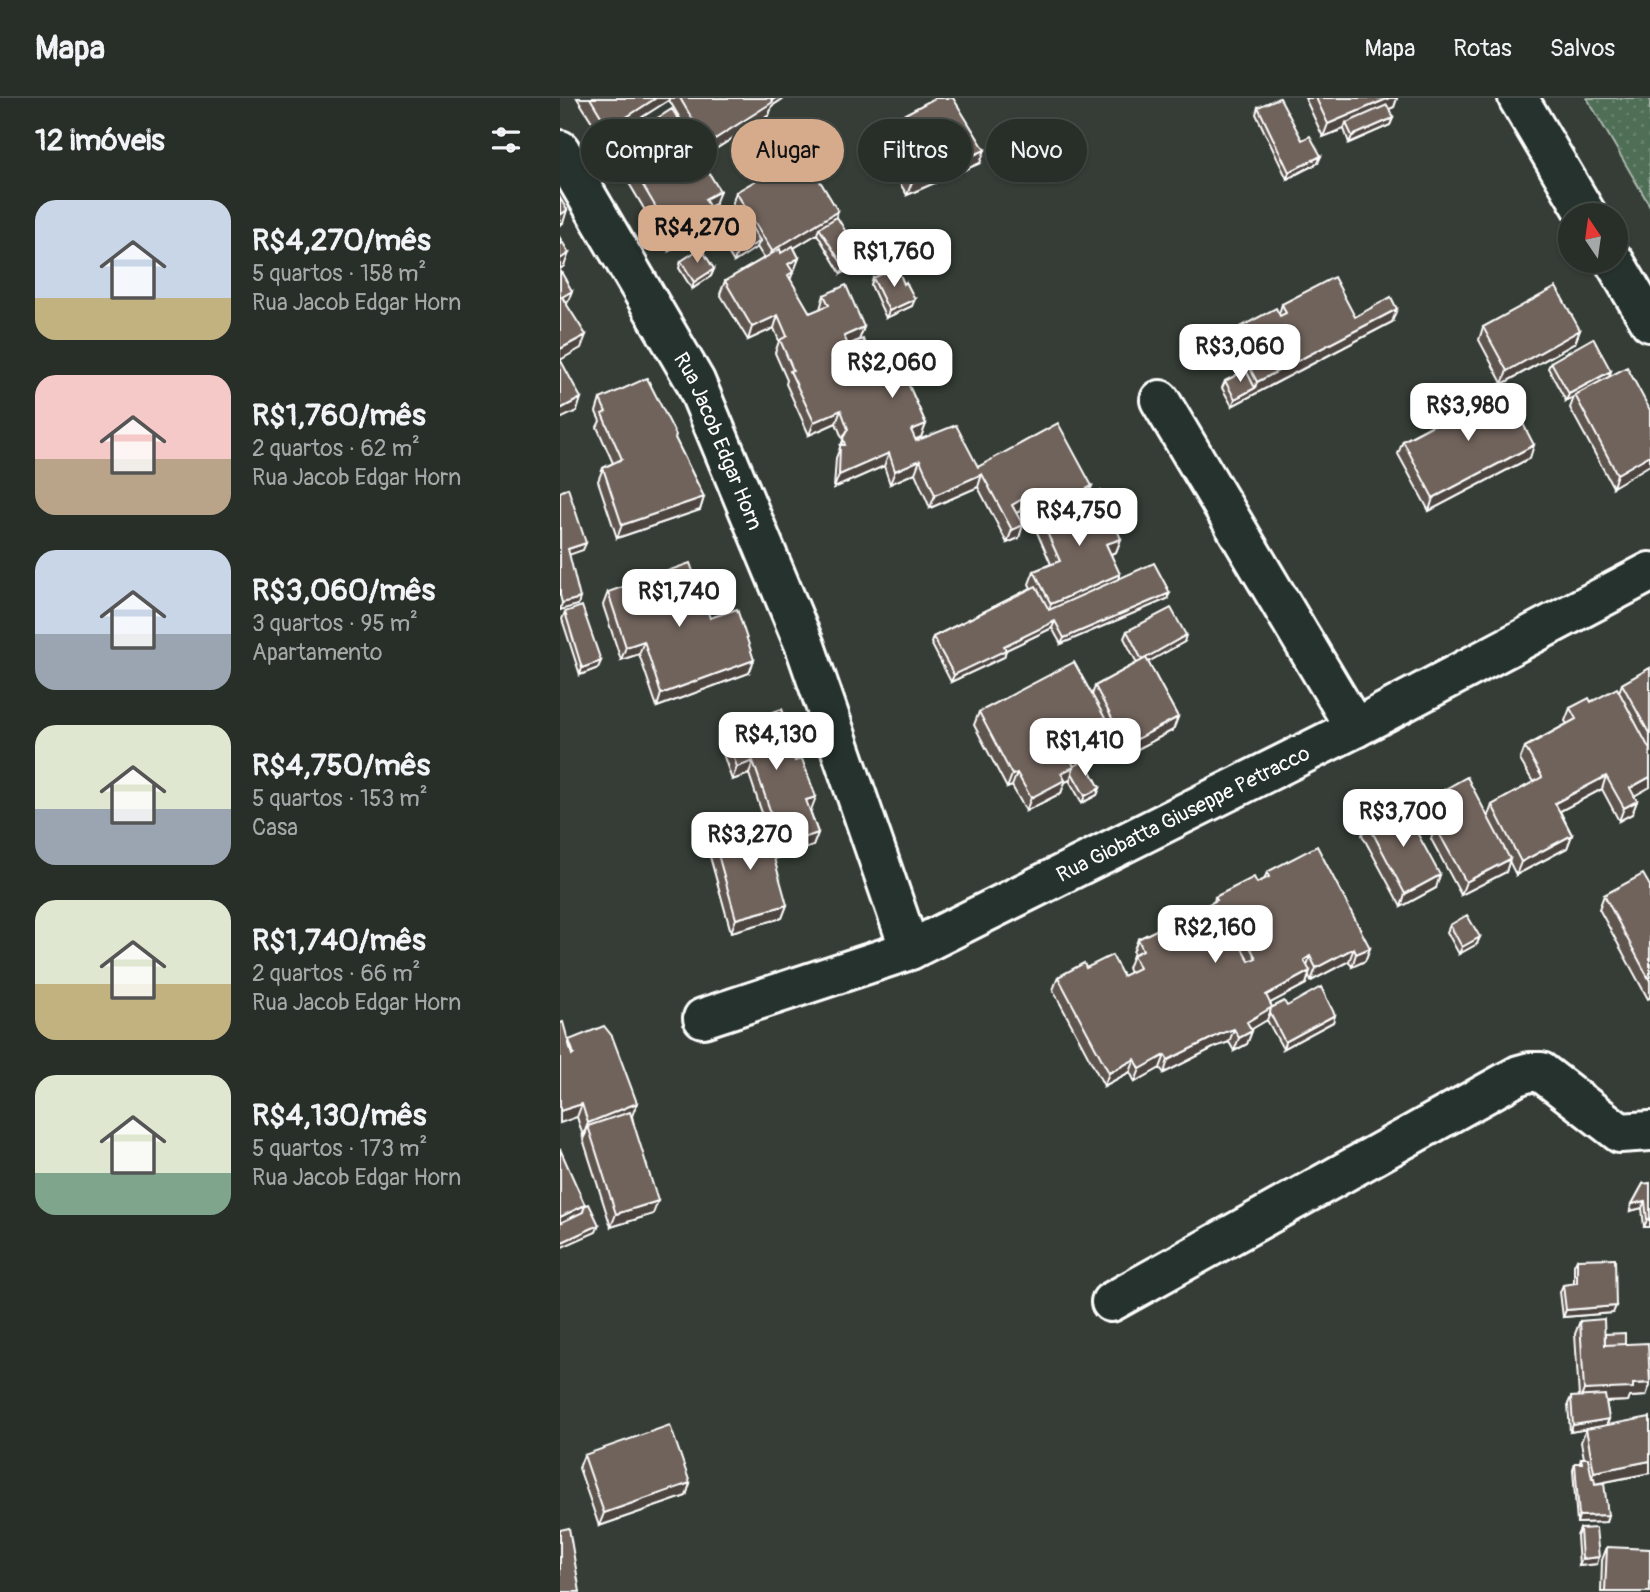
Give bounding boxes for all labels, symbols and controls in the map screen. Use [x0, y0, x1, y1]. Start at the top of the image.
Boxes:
text: Mapa [35, 28, 105, 69]
text: Mapa [1364, 34, 1415, 63]
text: Rotas [1453, 34, 1512, 63]
text: Salvos [1550, 34, 1615, 63]
chip: Comprar [581, 119, 717, 182]
chip: Alugar [731, 119, 844, 182]
chip: Filtros [858, 119, 972, 182]
chip: Novo [986, 119, 1087, 182]
icon: filters [487, 121, 525, 159]
text: 12 imóveis [35, 122, 165, 159]
north arrow [1558, 203, 1628, 273]
map controls [1558, 203, 1628, 273]
pin: R$4,270 [632, 206, 762, 265]
text: R$4,270 [654, 213, 740, 242]
text: R$4,270/mês [252, 222, 431, 259]
icon: home [91, 228, 175, 312]
pin: R$1,760 [829, 230, 959, 289]
text: R$1,760 [853, 237, 935, 266]
text: 5 quartos · 158 m² [252, 259, 426, 288]
text: Rua Jacob Edgar Horn [252, 288, 461, 317]
pin: R$3,060 [1175, 324, 1305, 384]
text: R$3,060 [1195, 332, 1285, 361]
pin: R$2,060 [827, 341, 957, 400]
street label: Rua Jacob Edgar Horn [667, 348, 768, 534]
text: R$2,060 [847, 348, 937, 377]
pin: R$3,980 [1403, 384, 1533, 443]
text: R$3,980 [1426, 391, 1510, 420]
text: R$1,760/mês [252, 397, 426, 434]
icon: home [91, 403, 175, 487]
text: 2 quartos · 62 m² [252, 434, 420, 463]
text: Rua Jacob Edgar Horn [252, 463, 461, 492]
pin: R$4,750 [1014, 489, 1144, 548]
text: R$4,750 [1036, 496, 1122, 525]
pin: R$1,740 [614, 570, 744, 629]
text: R$3,060/mês [252, 572, 435, 609]
text: R$1,740 [638, 577, 720, 606]
icon: home [91, 578, 175, 662]
text: 3 quartos · 95 m² [252, 609, 418, 638]
text: Apartamento [252, 638, 382, 667]
pin: R$4,130 [711, 712, 841, 772]
pin: R$1,410 [1020, 718, 1150, 778]
text: R$4,130 [735, 720, 817, 749]
text: R$1,410 [1046, 726, 1124, 755]
street label: Rua Giobatta Giuseppe Petracco [1052, 740, 1314, 889]
text: R$4,750/mês [252, 747, 430, 784]
icon: home [91, 753, 175, 837]
text: 5 quartos · 153 m² [252, 784, 428, 813]
pin: R$3,700 [1338, 790, 1468, 849]
text: R$3,700 [1359, 797, 1447, 826]
pin: R$3,270 [685, 812, 815, 872]
text: Casa [252, 813, 298, 842]
text: R$3,270 [707, 820, 793, 849]
pin: R$2,160 [1150, 906, 1280, 965]
text: R$2,160 [1174, 913, 1256, 942]
text: R$1,740/mês [252, 922, 426, 959]
icon: home [91, 928, 175, 1012]
text: 2 quartos · 66 m² [252, 959, 420, 988]
text: Rua Jacob Edgar Horn [252, 988, 461, 1017]
text: R$4,130/mês [252, 1097, 426, 1134]
icon: home [91, 1103, 175, 1187]
text: 5 quartos · 173 m² [252, 1134, 427, 1163]
text: Rua Jacob Edgar Horn [252, 1163, 461, 1192]

